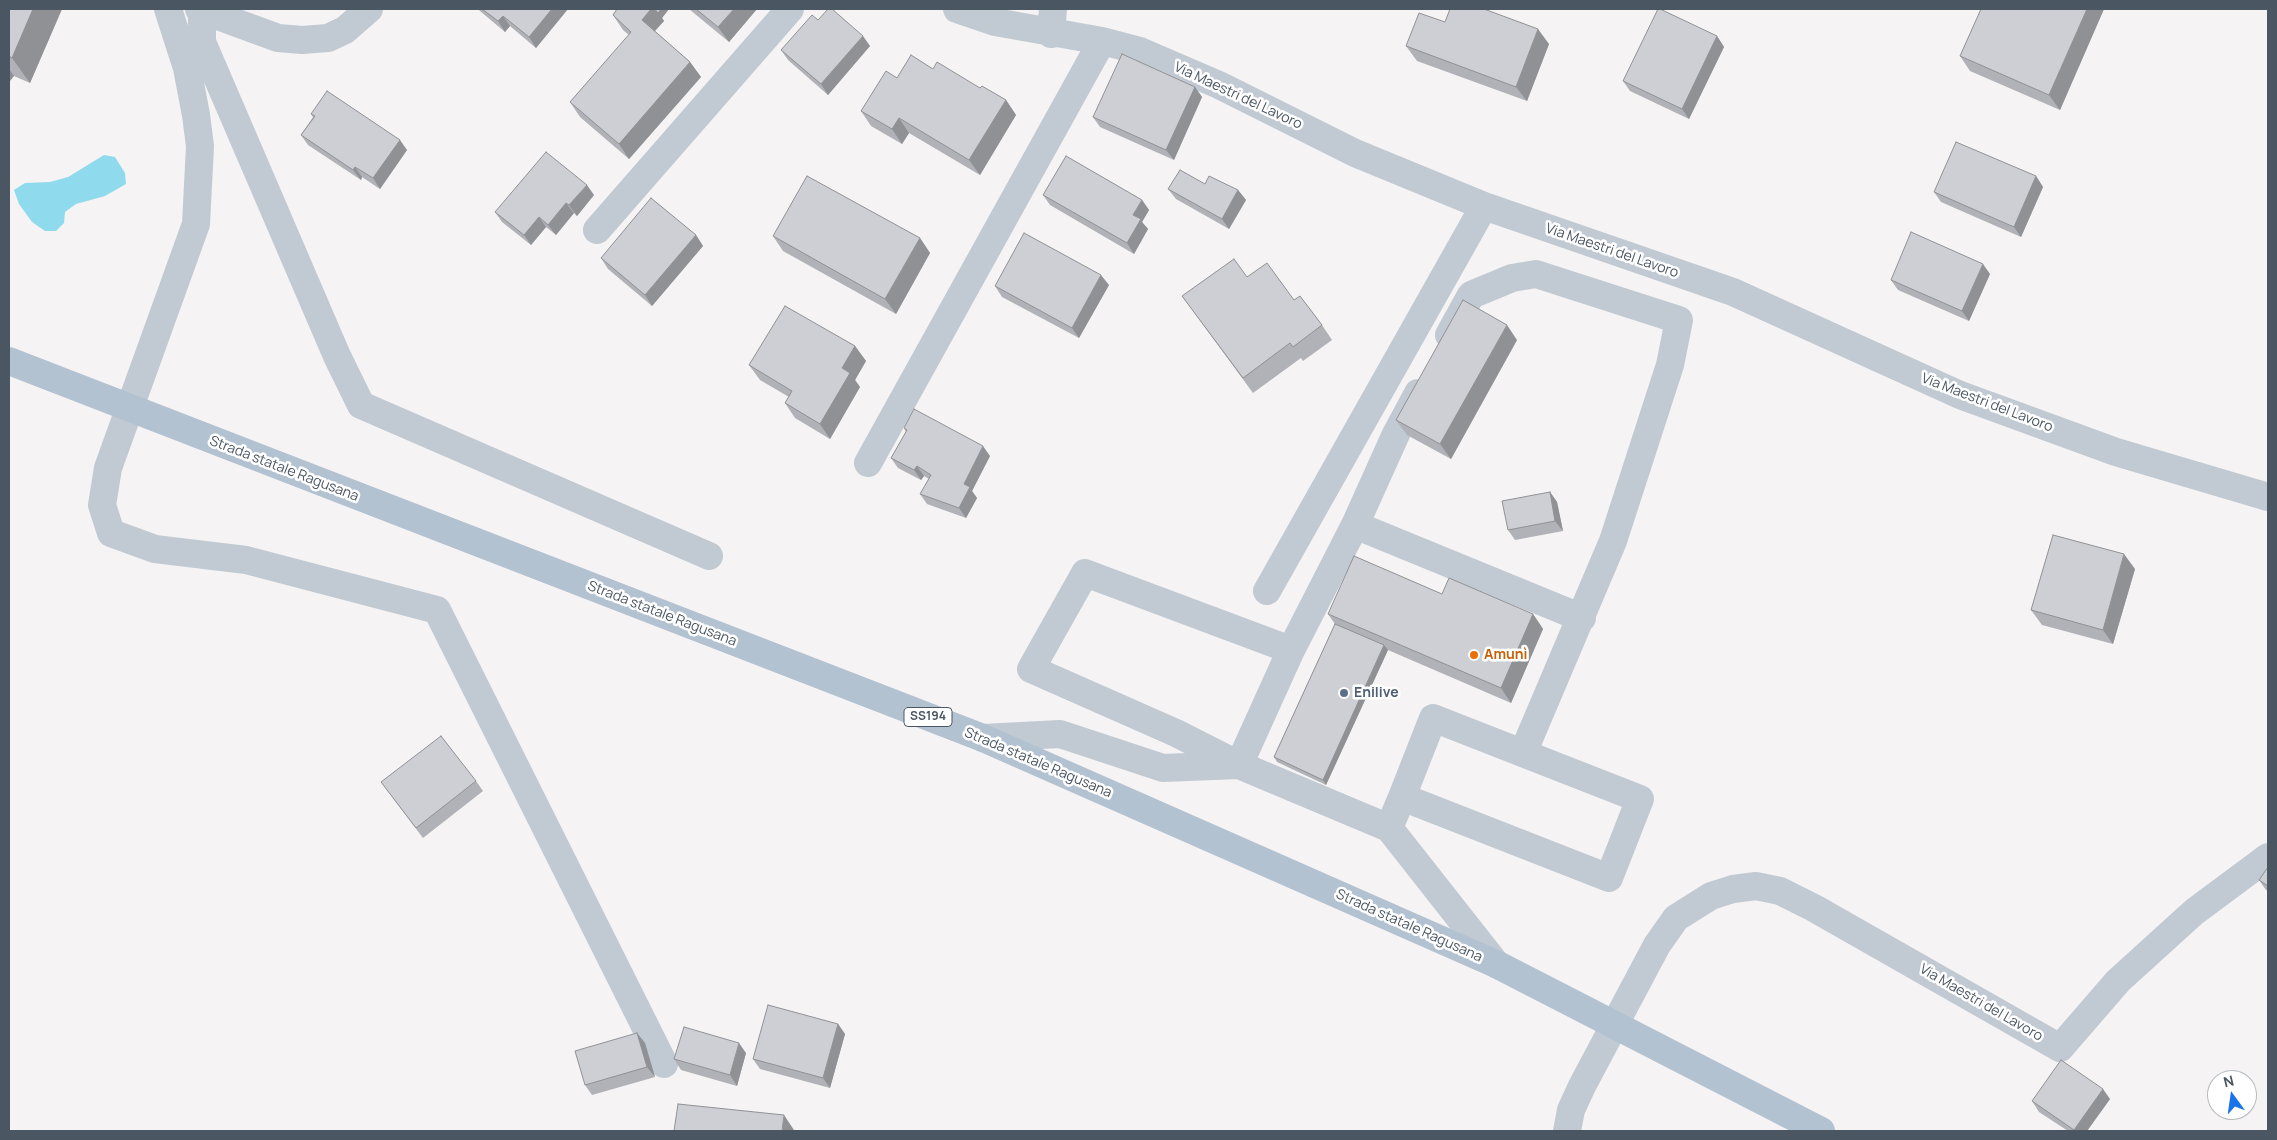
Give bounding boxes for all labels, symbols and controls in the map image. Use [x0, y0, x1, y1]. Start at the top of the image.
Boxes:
street label: Via Maestri del Lavoro [1171, 59, 1305, 133]
street label: Via Maestri del Lavoro [1543, 220, 1681, 282]
street label: Via Maestri del Lavoro [1919, 370, 2055, 436]
street label: Strada statale Ragusana [207, 433, 361, 505]
street label: Strada statale Ragusana [585, 578, 739, 650]
place label: Amunì [1484, 647, 1527, 663]
marker: Amunì [1468, 649, 1480, 661]
place label: Enilive [1354, 685, 1399, 701]
marker: Enilive [1338, 687, 1350, 699]
road number: SS194 [904, 708, 952, 726]
street label: Strada statale Ragusana [962, 724, 1114, 802]
street label: Strada statale Ragusana [1333, 886, 1485, 966]
street label: Via Maestri del Lavoro [1916, 961, 2046, 1045]
north arrow [2207, 1070, 2257, 1120]
text: N [2221, 1070, 2236, 1091]

